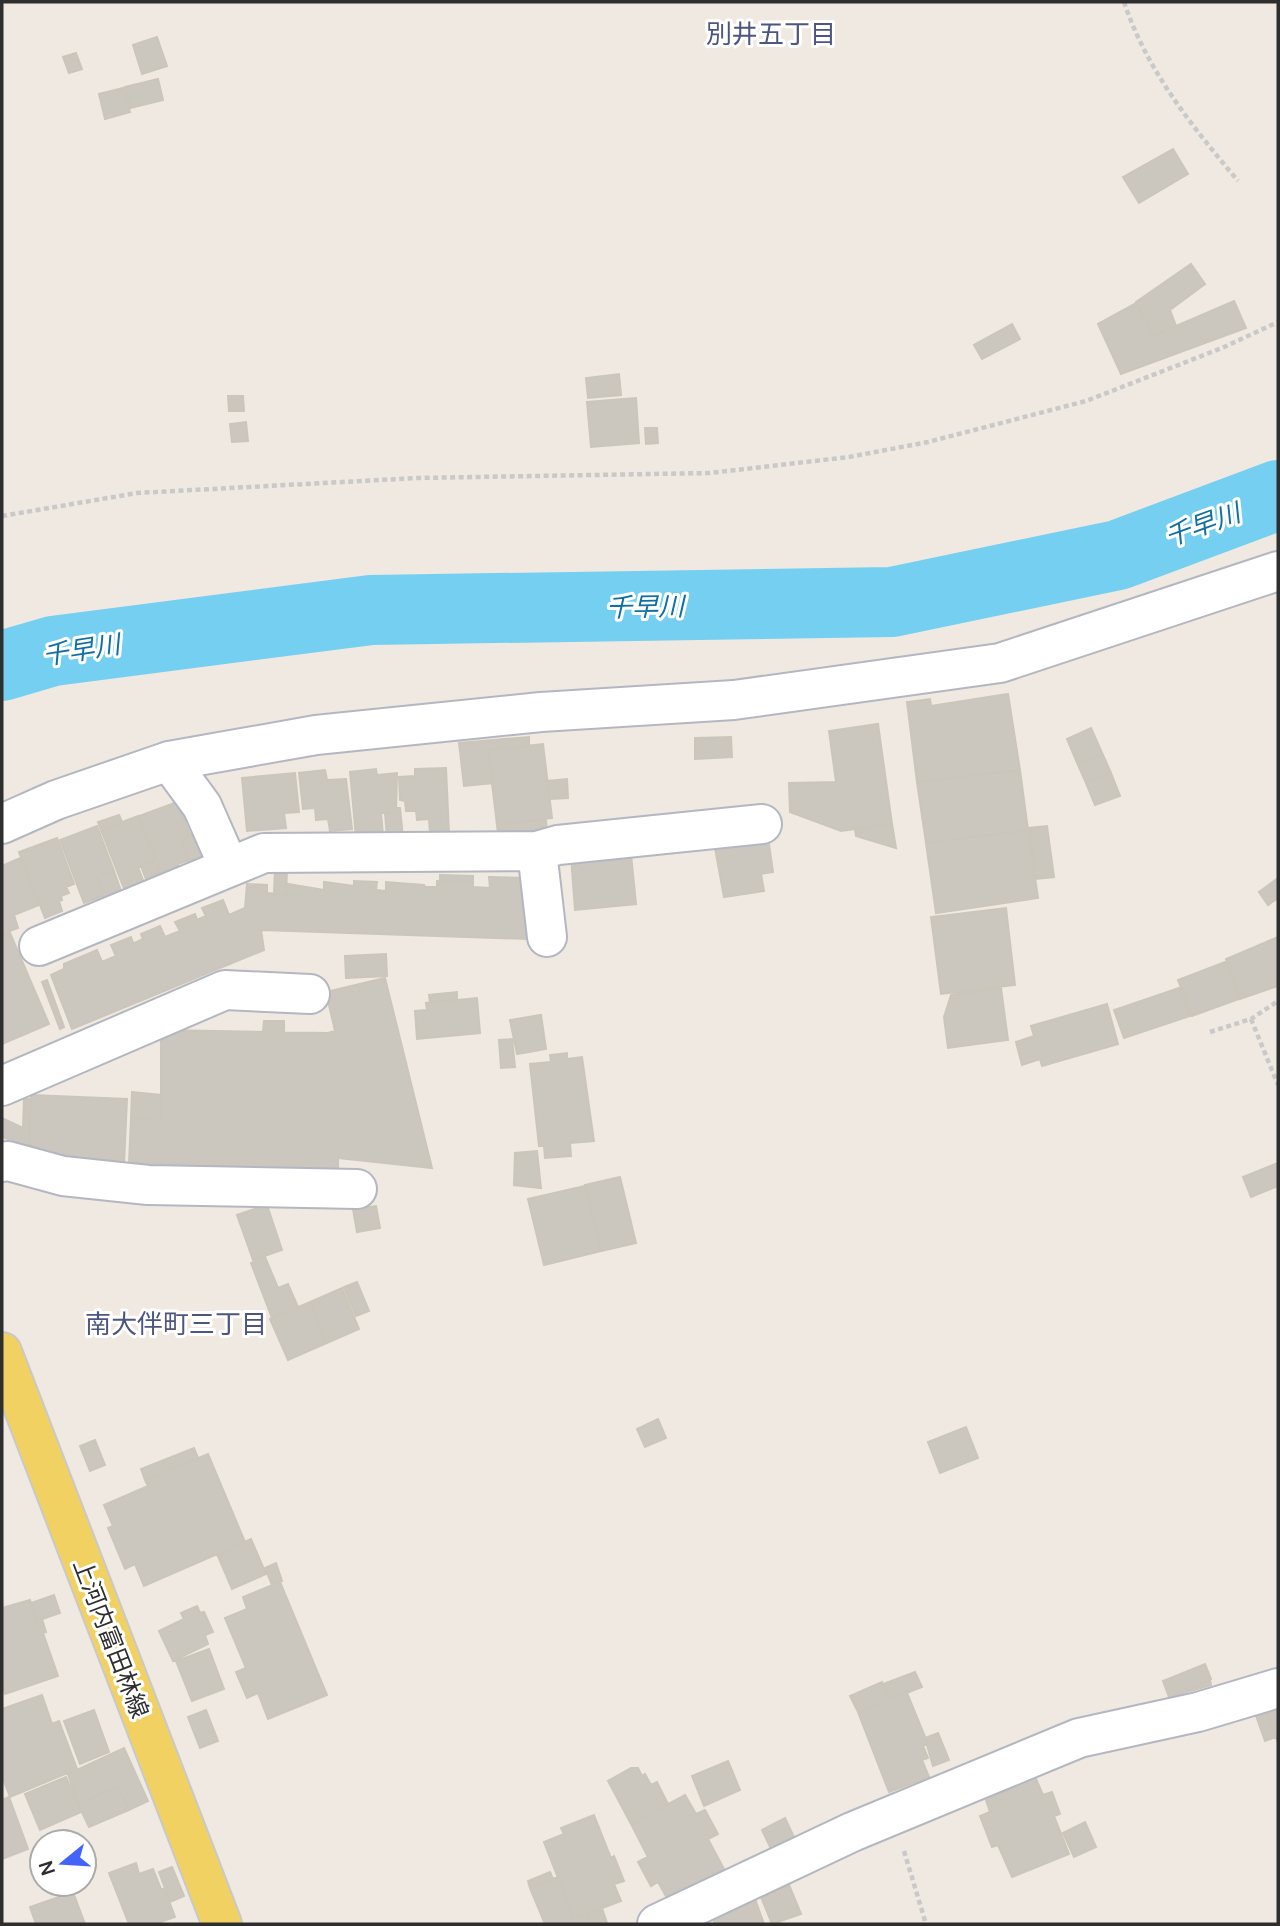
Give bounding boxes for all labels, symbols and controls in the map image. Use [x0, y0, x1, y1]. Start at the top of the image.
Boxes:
district label: 別井五丁目 [706, 15, 836, 51]
water label: 千早川 [1159, 493, 1248, 554]
water label: 千早川 [606, 587, 687, 625]
water label: 千早川 [40, 625, 125, 673]
district label: 南大伴町三丁目 [85, 1305, 267, 1341]
street label: 上河内富田林線 [66, 1554, 158, 1722]
north arrow [28, 1828, 98, 1898]
text: N [32, 1858, 61, 1879]

